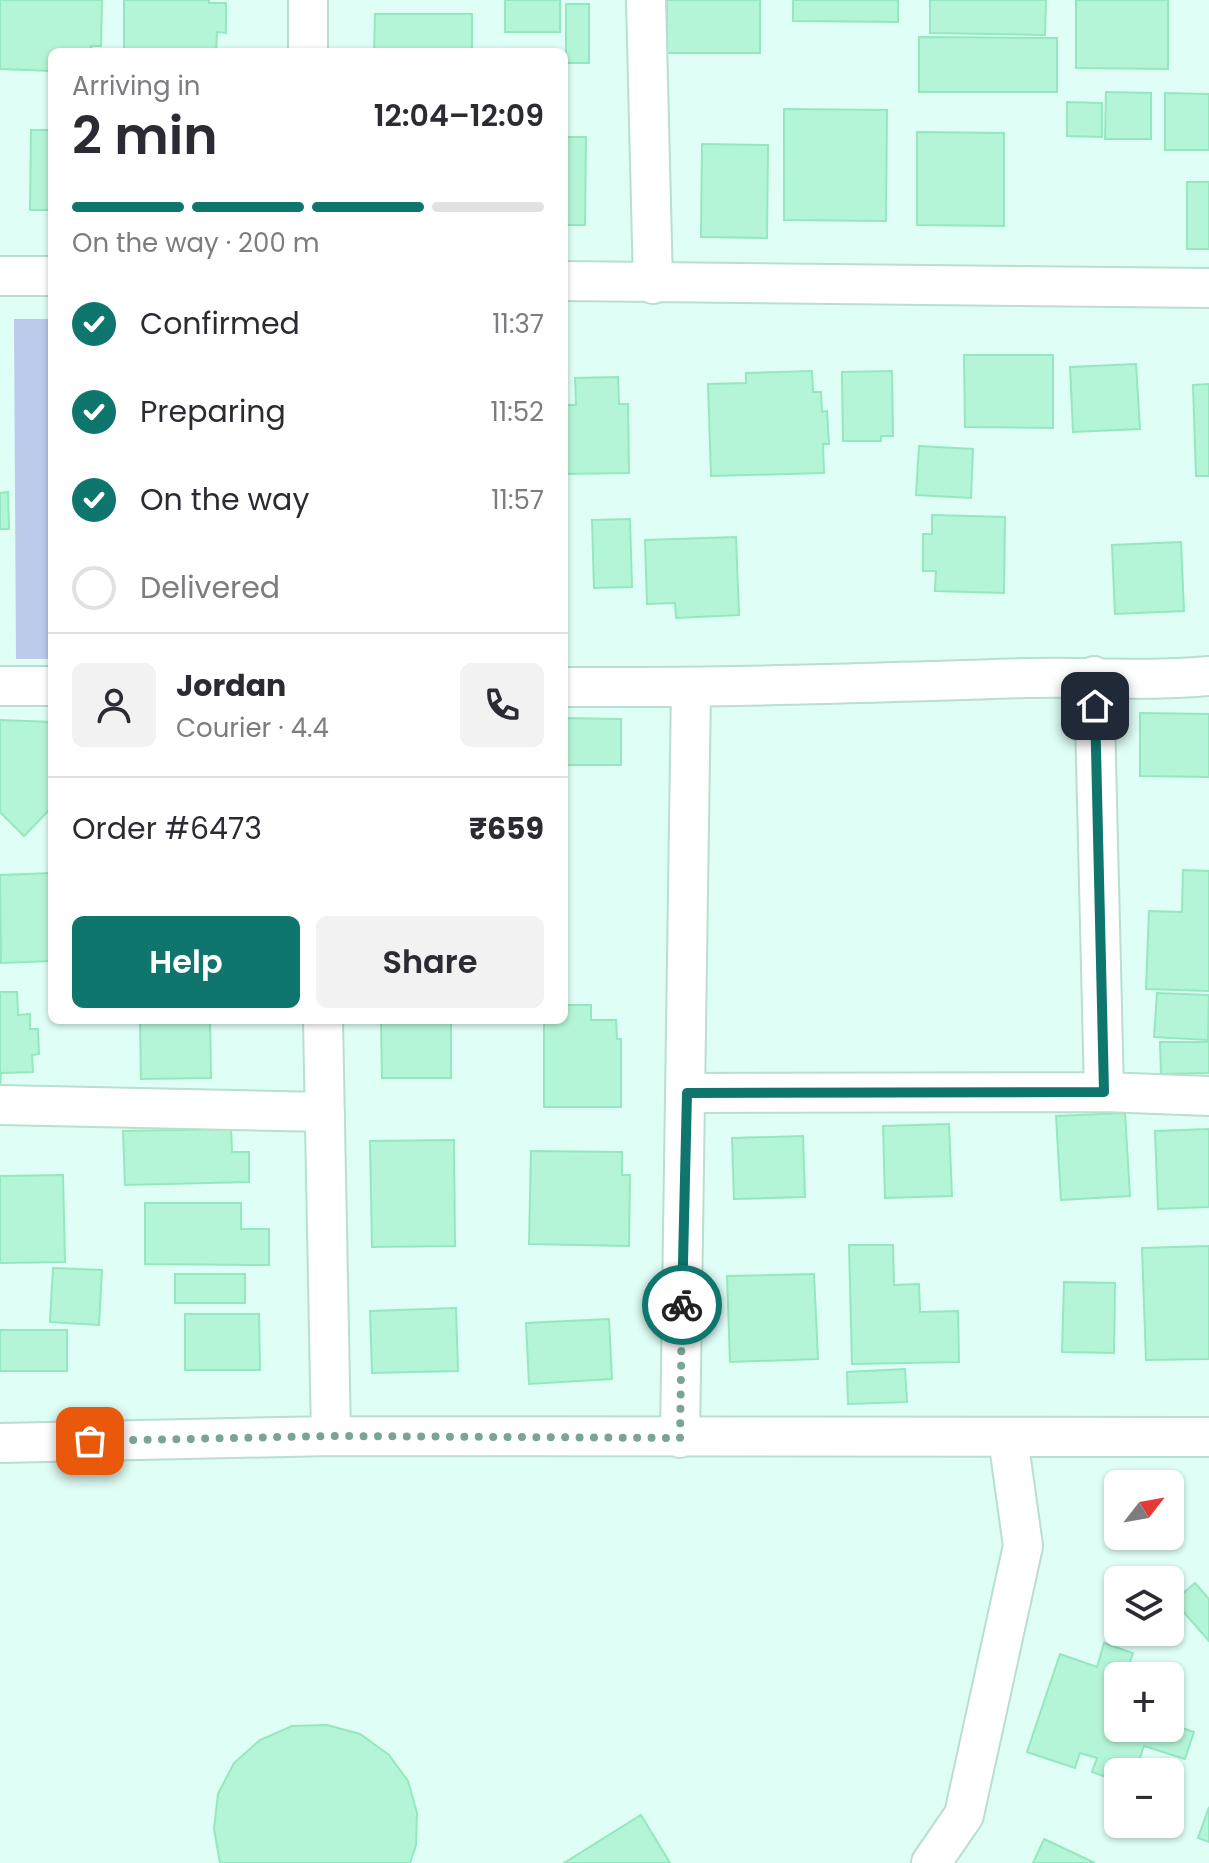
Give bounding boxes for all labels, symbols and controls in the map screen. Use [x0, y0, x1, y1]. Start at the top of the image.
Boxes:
text: Arriving in [72, 68, 201, 104]
text: 12:04–12:09 [374, 94, 544, 137]
text: 2 min [72, 99, 218, 172]
text: On the way · 200 m [72, 225, 319, 261]
icon: check [72, 302, 116, 346]
text: Confirmed [140, 302, 300, 345]
text: 11:37 [492, 306, 544, 342]
icon: check [72, 390, 116, 434]
text: Preparing [140, 390, 286, 433]
text: 11:52 [491, 394, 544, 430]
icon: check [72, 478, 116, 522]
text: On the way [140, 478, 309, 521]
text: 11:57 [491, 482, 544, 518]
text: Delivered [140, 566, 280, 609]
button: person [72, 663, 156, 747]
button: phone [460, 663, 544, 747]
text: Jordan [176, 664, 286, 707]
pin [1061, 672, 1129, 740]
icon: home [1073, 684, 1117, 728]
text: Courier · 4.4 [176, 710, 329, 746]
text: Order #6473 [72, 807, 262, 850]
text: ₹659 [469, 807, 544, 850]
button: Help [72, 916, 300, 1008]
button: Share [316, 916, 544, 1008]
courier [642, 1265, 722, 1345]
icon: bike [660, 1283, 704, 1327]
pin [56, 1407, 124, 1475]
icon: bag [68, 1419, 112, 1463]
north arrow [1104, 1470, 1184, 1550]
map controls [1104, 1470, 1184, 1838]
button: layers [1104, 1566, 1184, 1646]
button: + [1104, 1662, 1184, 1742]
button: − [1104, 1758, 1184, 1838]

